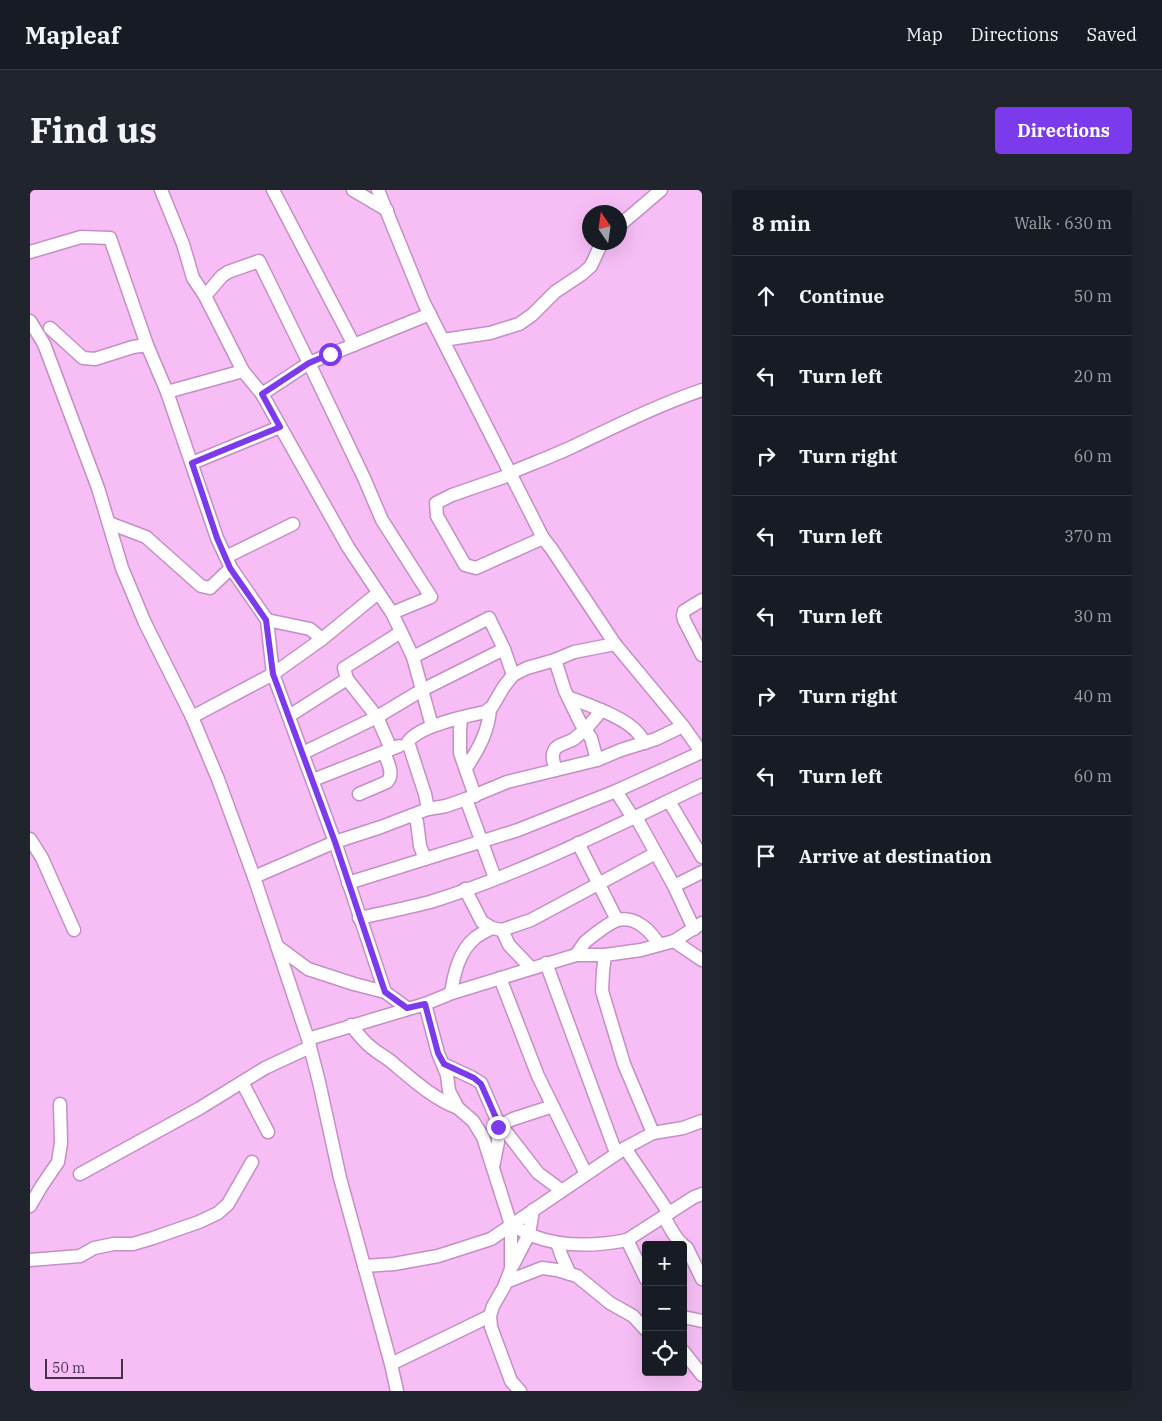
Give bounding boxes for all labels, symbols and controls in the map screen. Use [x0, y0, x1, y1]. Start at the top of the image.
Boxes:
text: Mapleaf [25, 19, 120, 51]
text: Map [906, 23, 943, 46]
text: Directions [971, 23, 1059, 46]
text: Saved [1087, 23, 1137, 46]
text: Find us [30, 107, 157, 153]
button: Directions [995, 107, 1132, 154]
north arrow [582, 205, 627, 250]
text: 8 min [752, 209, 811, 237]
text: Walk · 630 m [1014, 213, 1112, 233]
icon: ahead [752, 282, 780, 310]
text: Continue [799, 284, 884, 308]
text: 50 m [1074, 286, 1112, 306]
route start [319, 343, 342, 366]
icon: left [752, 362, 780, 390]
text: Turn left [799, 364, 882, 388]
text: 20 m [1074, 366, 1112, 386]
icon: right [752, 442, 780, 470]
text: Turn right [799, 444, 897, 468]
text: 60 m [1074, 446, 1112, 466]
icon: left [752, 522, 780, 550]
text: Turn left [799, 524, 882, 548]
text: 370 m [1064, 526, 1112, 546]
icon: left [752, 602, 780, 630]
text: Turn left [799, 604, 882, 628]
text: 30 m [1074, 606, 1112, 626]
icon: right [752, 682, 780, 710]
text: Turn right [799, 684, 897, 708]
text: 40 m [1074, 686, 1112, 706]
icon: left [752, 762, 780, 790]
text: Turn left [799, 764, 882, 788]
text: 60 m [1074, 766, 1112, 786]
icon: arrive [752, 842, 780, 870]
text: Arrive at destination [799, 844, 992, 868]
route end [487, 1116, 510, 1139]
map controls [642, 1241, 687, 1376]
button: + [642, 1241, 687, 1286]
button: − [642, 1286, 687, 1331]
button: locate [642, 1331, 687, 1376]
scale bar [45, 1356, 122, 1379]
text: 50 m [52, 1359, 85, 1377]

